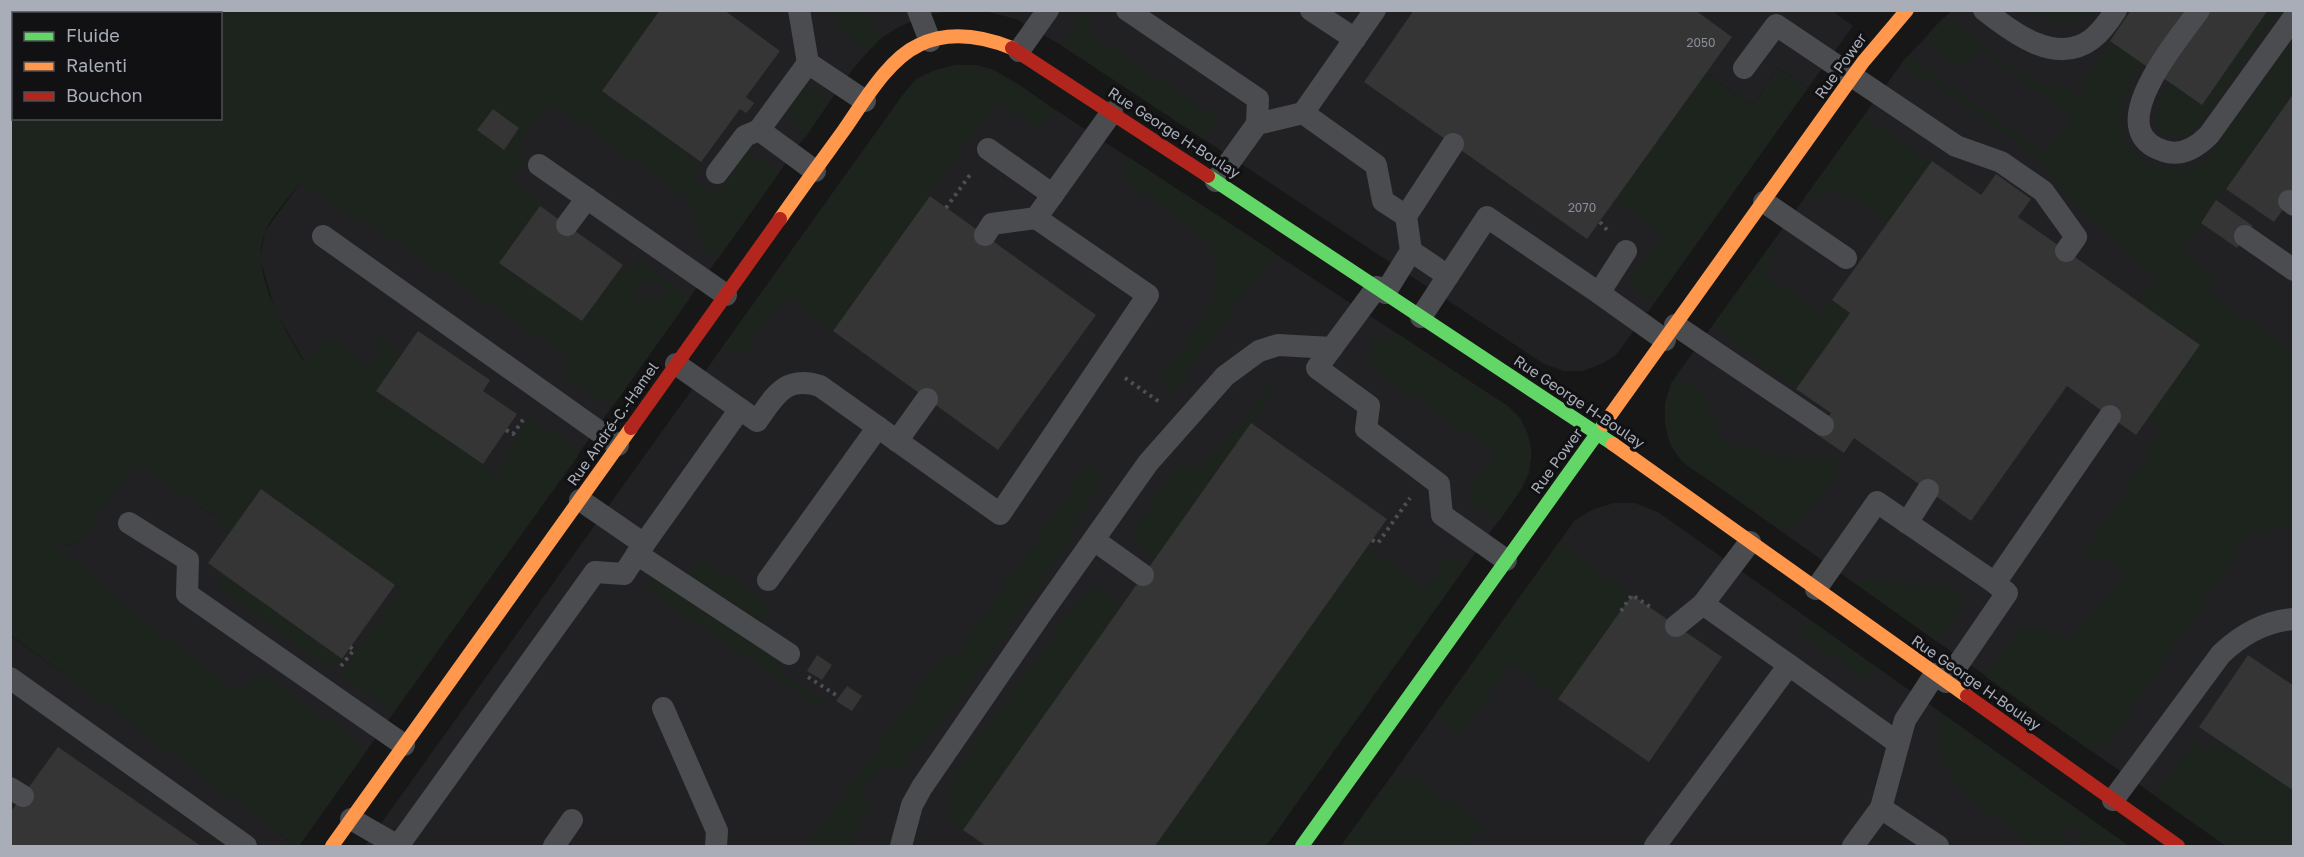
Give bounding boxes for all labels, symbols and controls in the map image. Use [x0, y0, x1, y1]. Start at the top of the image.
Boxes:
legend [12, 12, 222, 120]
text: Fluide [66, 24, 120, 46]
street label: Rue Power [1810, 29, 1870, 102]
house number: 2050 [1687, 35, 1715, 50]
text: Ralenti [66, 54, 127, 76]
street label: Rue George H-Boulay [1105, 83, 1244, 182]
text: Bouchon [66, 84, 143, 106]
house number: 2070 [1568, 200, 1596, 215]
street label: Rue George H-Boulay [1511, 351, 1649, 452]
street label: Rue André-C.-Hamel [563, 358, 662, 489]
street label: Rue Power [1526, 424, 1586, 497]
street label: Rue George H-Boulay [1908, 631, 2045, 734]

